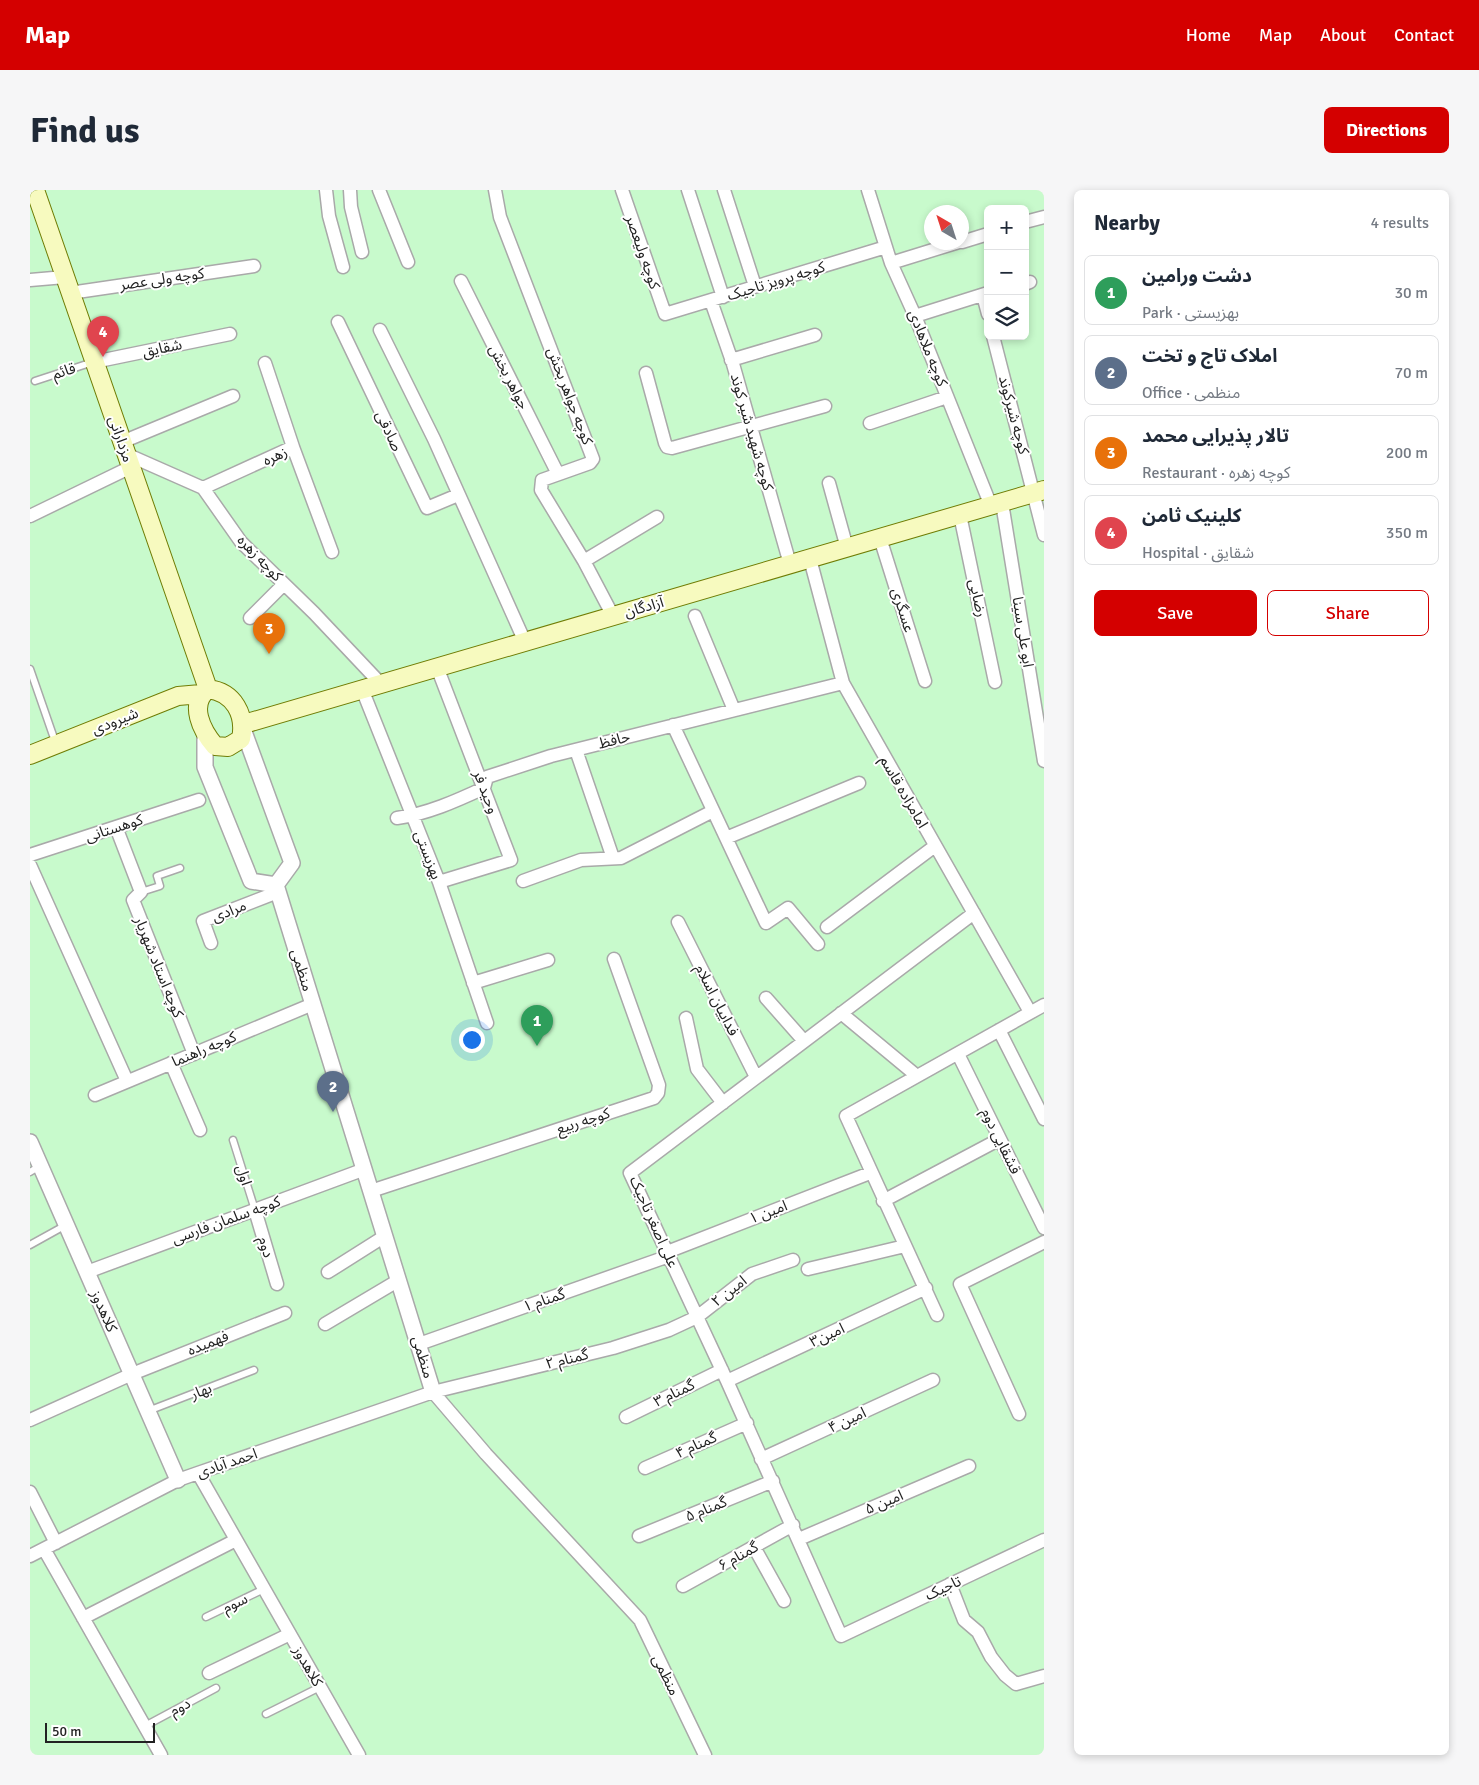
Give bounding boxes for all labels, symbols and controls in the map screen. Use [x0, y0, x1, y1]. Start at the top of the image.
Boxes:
text: Map [25, 20, 70, 50]
text: Home [1186, 24, 1231, 46]
text: Map [1259, 24, 1292, 46]
text: About [1320, 24, 1366, 46]
text: Contact [1394, 24, 1454, 46]
button: Directions [1324, 107, 1449, 153]
text: Find us [30, 109, 140, 152]
north arrow [924, 205, 969, 250]
map controls [984, 205, 1029, 340]
button: + [984, 205, 1029, 250]
text: Nearby [1094, 210, 1160, 236]
street label: کوچه ولیعصر [621, 212, 664, 292]
text: 4 results [1370, 213, 1429, 233]
button: − [984, 250, 1029, 295]
street label: کوچه پرویز تاجیک [725, 257, 828, 306]
street label: کوچه ولی عصر [117, 264, 206, 295]
text: دشت ورامین [1142, 264, 1252, 288]
text: 1 [1107, 283, 1115, 303]
text: 30 m [1394, 283, 1428, 303]
button: layers [984, 295, 1029, 340]
text: Park · بهزیستی [1142, 303, 1239, 323]
street label: کوچه ملاهادی [904, 307, 952, 390]
pin: 4 [87, 316, 119, 357]
street label: شقایق [140, 335, 184, 362]
street label: جواهر بخش [485, 342, 533, 412]
text: املاک تاج و تخت [1142, 344, 1277, 368]
street label: کوچه جواهر بخش [542, 345, 597, 448]
street label: قائم [50, 359, 79, 385]
text: 2 [1107, 363, 1115, 383]
text: 70 m [1394, 363, 1428, 383]
street label: کوچه شهید شیر کوند [726, 371, 778, 494]
street label: کوچه شیرکوند [994, 374, 1033, 457]
text: Office · منظمی [1142, 383, 1240, 403]
street label: صادقی [372, 408, 406, 454]
street label: مزدارانی [105, 413, 137, 465]
text: تالار پذیرایی محمد [1142, 424, 1289, 448]
street label: زهره [260, 443, 290, 469]
text: 3 [1107, 443, 1115, 463]
text: 200 m [1386, 443, 1428, 463]
text: Restaurant · کوچه زهره [1142, 463, 1290, 483]
text: کلینیک ثامن [1142, 504, 1241, 528]
text: 4 [1107, 523, 1115, 543]
text: 350 m [1386, 523, 1428, 543]
street label: کوچه زهره [233, 531, 287, 586]
text: Hospital · شقایق [1142, 543, 1254, 563]
street label: رضایی [965, 577, 991, 619]
street label: عسگری [888, 586, 918, 635]
button: Save [1094, 590, 1257, 636]
button: Share [1267, 590, 1429, 636]
street label: آزادگان [622, 593, 666, 621]
street label: ابو علی سینا [1009, 595, 1037, 669]
pin: 3 [253, 613, 285, 654]
street label: شیرودی [89, 703, 141, 738]
street label: حافظ [596, 727, 632, 753]
street label: امامزاده قاسم [874, 753, 932, 832]
street label: وحید فر [469, 767, 502, 816]
street label: کوهستانی [83, 810, 146, 846]
street label: بهزیستی [410, 828, 446, 882]
street label: مرادی [209, 896, 249, 926]
street label: کوچه استاد شهریار [129, 913, 188, 1021]
street label: منظمی [287, 947, 317, 993]
street label: فداییان اسلام [690, 961, 743, 1040]
pin: 1 [521, 1005, 553, 1046]
street label: کوچه راهنما [169, 1027, 240, 1072]
your location [459, 1027, 485, 1053]
pin: 2 [317, 1071, 349, 1112]
street label: کوچه ربیع [554, 1104, 614, 1141]
street label: قشقایی دوم [976, 1105, 1025, 1178]
street label: اول [232, 1162, 256, 1188]
street label: علی اصغر تاجیک [626, 1173, 682, 1271]
street label: کوچه سلمان فارسی [169, 1192, 284, 1249]
street label: امین ۱ [746, 1196, 790, 1228]
street label: دوم [252, 1234, 278, 1260]
street label: امین ۲ [708, 1272, 750, 1310]
street label: گمنام ۱ [520, 1284, 569, 1317]
street label: کلاهدوز [86, 1286, 121, 1335]
street label: امین۳ [807, 1319, 847, 1351]
street label: فهمیده [185, 1327, 231, 1359]
street label: منظمی [408, 1334, 438, 1380]
street label: گمنام ۲ [544, 1345, 592, 1375]
street label: گمنام ۳ [650, 1375, 699, 1412]
street label: بهار [187, 1379, 214, 1404]
street label: امین ۴ [825, 1403, 869, 1437]
street label: گمنام ۴ [672, 1428, 721, 1464]
street label: احمد آبادی [194, 1444, 260, 1482]
street label: امین ۵ [862, 1486, 906, 1518]
street label: گمنام ۵ [682, 1492, 731, 1527]
street label: گمنام ۶ [715, 1537, 763, 1576]
street label: تاجیک [922, 1572, 964, 1604]
street label: سوم [219, 1589, 252, 1619]
street label: کلاهدوز [289, 1642, 327, 1690]
street label: منظمی [648, 1652, 684, 1698]
street label: دوم [166, 1694, 194, 1722]
scale bar [45, 1720, 155, 1743]
text: 50 m [52, 1723, 81, 1740]

